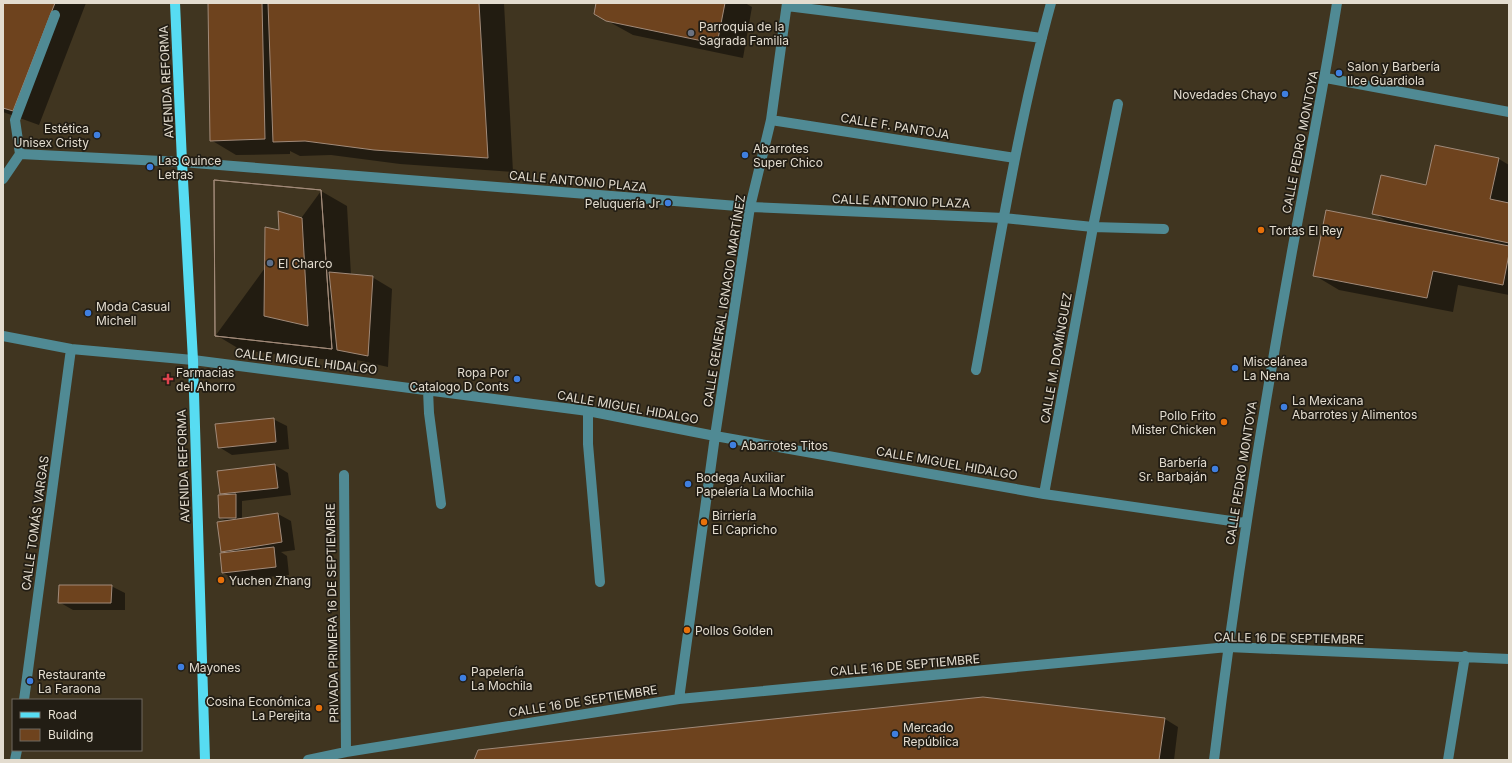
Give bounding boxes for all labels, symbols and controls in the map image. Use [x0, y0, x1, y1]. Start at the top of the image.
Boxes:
place label: Parroquia de la Sagrada Familia [699, 19, 789, 48]
street label: AVENIDA REFORMA [156, 25, 176, 139]
marker: Parroquia de la Sagrada Familia [686, 28, 696, 38]
place label: Salon y Barbería Ilce Guardiola [1347, 59, 1440, 88]
marker: Salon y Barbería Ilce Guardiola [1334, 68, 1344, 78]
street label: CALLE PEDRO MONTOYA [1279, 69, 1321, 215]
place label: Novedades Chayo [1173, 87, 1277, 102]
marker: Novedades Chayo [1280, 89, 1290, 99]
street label: CALLE F. PANTOJA [839, 110, 951, 142]
place label: Estética Unisex Cristy [13, 121, 89, 150]
marker: Estética Unisex Cristy [92, 130, 102, 140]
place label: Abarrotes Super Chico [753, 141, 823, 170]
marker: Abarrotes Super Chico [740, 150, 750, 160]
place label: Las Quince Letras [158, 153, 221, 182]
marker: Las Quince Letras [145, 162, 155, 172]
street label: CALLE ANTONIO PLAZA [508, 168, 648, 194]
street label: CALLE ANTONIO PLAZA [832, 191, 970, 211]
street label: CALLE GENERAL IGNACIO MARTÍNEZ [700, 194, 748, 408]
place label: Peluquería Jr [585, 196, 660, 211]
marker: Peluquería Jr [663, 198, 673, 208]
place label: Tortas El Rey [1269, 223, 1343, 238]
marker: Tortas El Rey [1256, 225, 1266, 235]
place label: El Charco [278, 256, 332, 271]
marker: El Charco [265, 258, 275, 268]
street label: CALLE M. DOMÍNGUEZ [1037, 292, 1075, 424]
place label: Moda Casual Michell [96, 299, 170, 328]
marker: Moda Casual Michell [83, 308, 93, 318]
street label: CALLE MIGUEL HIDALGO [234, 345, 378, 377]
place label: Miscelánea La Nena [1243, 354, 1308, 383]
marker: Miscelánea La Nena [1230, 363, 1240, 373]
place label: Farmacias del Ahorro [176, 365, 235, 394]
place label: Ropa Por Catalogo D Conts [410, 365, 509, 394]
marker: Farmacias del Ahorro [163, 374, 173, 384]
marker: Ropa Por Catalogo D Conts [512, 374, 522, 384]
street label: CALLE MIGUEL HIDALGO [556, 387, 700, 427]
place label: La Mexicana Abarrotes y Alimentos [1292, 393, 1417, 422]
street label: CALLE PEDRO MONTOYA [1222, 400, 1260, 546]
marker: La Mexicana Abarrotes y Alimentos [1279, 402, 1289, 412]
place label: Pollo Frito Mister Chicken [1131, 408, 1216, 437]
street label: AVENIDA REFORMA [174, 409, 192, 523]
marker: Pollo Frito Mister Chicken [1219, 417, 1229, 427]
place label: Abarrotes Titos [741, 438, 828, 453]
marker: Abarrotes Titos [728, 440, 738, 450]
street label: CALLE MIGUEL HIDALGO [875, 443, 1019, 483]
street label: CALLE TOMÁS VARGAS [18, 454, 52, 591]
place label: Barbería Sr. Barbaján [1138, 455, 1207, 484]
marker: Barbería Sr. Barbaján [1210, 464, 1220, 474]
place label: Bodega Auxiliar Papelería La Mochila [696, 470, 814, 499]
marker: Bodega Auxiliar Papelería La Mochila [683, 479, 693, 489]
street label: PRIVADA PRIMERA 16 DE SEPTIEMBRE [323, 503, 341, 723]
place label: Birriería El Capricho [712, 508, 777, 537]
marker: Birriería El Capricho [699, 517, 709, 527]
place label: Yuchen Zhang [229, 573, 311, 588]
marker: Yuchen Zhang [216, 575, 226, 585]
place label: Pollos Golden [695, 623, 773, 638]
marker: Pollos Golden [682, 625, 692, 635]
street label: CALLE 16 DE SEPTIEMBRE [1214, 629, 1364, 647]
street label: CALLE 16 DE SEPTIEMBRE [829, 651, 981, 679]
place label: Mayones [189, 660, 241, 675]
marker: Mayones [176, 662, 186, 672]
place label: Papelería La Mochila [471, 664, 532, 693]
place label: Restaurante La Faraona [38, 667, 106, 696]
marker: Papelería La Mochila [458, 673, 468, 683]
marker: Restaurante La Faraona [25, 676, 35, 686]
street label: CALLE 16 DE SEPTIEMBRE [508, 682, 658, 720]
place label: Cosina Económica La Perejita [206, 694, 311, 723]
legend [12, 699, 142, 751]
marker: Cosina Económica La Perejita [314, 703, 324, 713]
text: Road [48, 707, 77, 722]
place label: Mercado República [903, 720, 959, 749]
text: Building [48, 727, 93, 742]
marker: Mercado República [890, 729, 900, 739]

